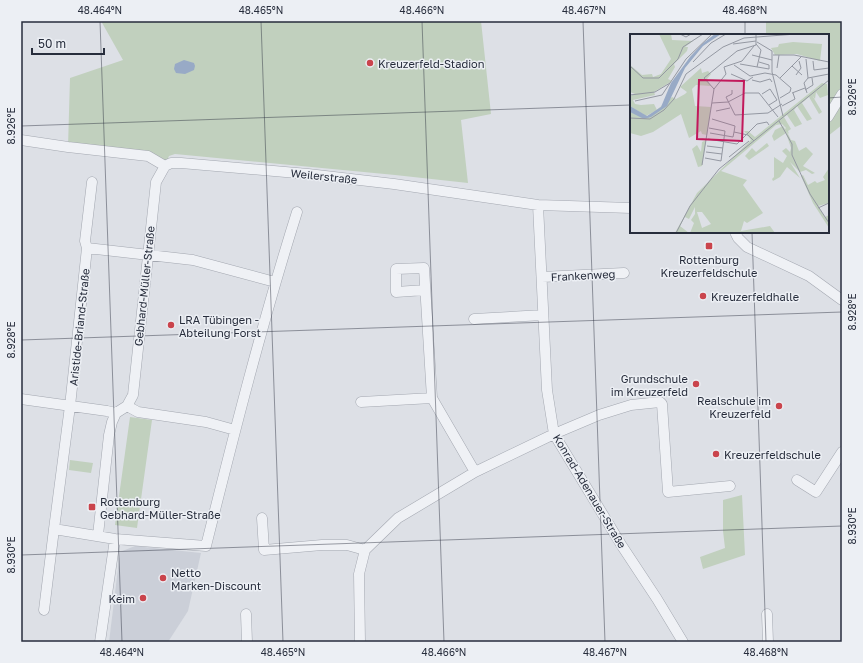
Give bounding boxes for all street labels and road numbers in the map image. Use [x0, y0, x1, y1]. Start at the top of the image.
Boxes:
street label: Weilerstraße [290, 166, 358, 186]
street label: Gebhard-Müller-Straße [131, 225, 157, 347]
street label: Frankenweg [550, 267, 616, 283]
street label: Aristide-Briand-Straße [66, 268, 92, 386]
street label: Konrad-Adenauer-Straße [551, 432, 629, 550]

